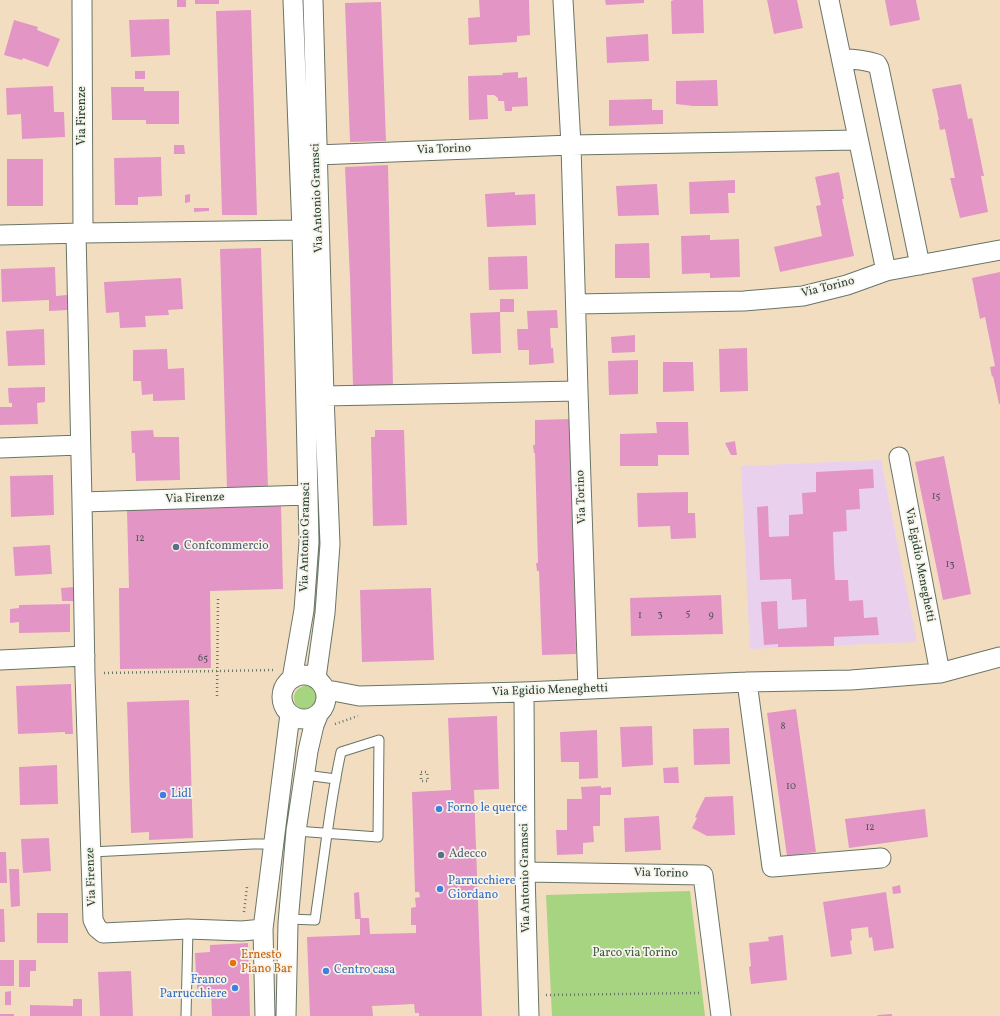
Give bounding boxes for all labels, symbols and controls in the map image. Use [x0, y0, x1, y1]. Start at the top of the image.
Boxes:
street label: Via Firenze [76, 86, 90, 146]
street label: Via Torino [417, 142, 471, 158]
street label: Via Antonio Gramsci [309, 143, 327, 253]
street label: Via Torino [800, 274, 856, 302]
street label: Via Torino [574, 470, 590, 524]
street label: Via Antonio Gramsci [298, 482, 314, 592]
street label: Via Firenze [165, 491, 225, 507]
house number: 15 [932, 491, 940, 503]
street label: Via Egidio Meneghetti [901, 507, 937, 623]
house number: 12 [135, 533, 145, 545]
place label: Confcommercio [184, 540, 269, 554]
marker: Confcommercio [171, 542, 181, 552]
house number: 13 [945, 559, 955, 571]
house number: 5 [686, 608, 690, 620]
house number: 3 [657, 609, 663, 621]
house number: 1 [638, 610, 642, 622]
house number: 9 [708, 610, 714, 622]
house number: 65 [198, 653, 208, 665]
street label: Via Egidio Meneghetti [492, 682, 608, 700]
house number: 8 [780, 721, 786, 733]
house number: 10 [786, 781, 796, 793]
place label: Lidl [171, 788, 192, 802]
marker: Lidl [158, 790, 168, 800]
place label: Forno le querce [447, 802, 527, 816]
marker: Forno le querce [434, 804, 444, 814]
house number: 12 [865, 822, 875, 834]
street label: Via Antonio Gramsci [518, 823, 534, 933]
street label: Via Firenze [84, 847, 100, 907]
place label: Adecco [449, 848, 487, 862]
marker: Adecco [436, 850, 446, 860]
street label: Via Torino [634, 866, 688, 882]
place label: Parrucchiere Giordano [448, 875, 515, 903]
marker: Parrucchiere Giordano [435, 884, 445, 894]
park label: Parco via Torino [592, 947, 678, 961]
place label: Ernesto Piano Bar [241, 949, 292, 977]
marker: Ernesto Piano Bar [228, 958, 238, 968]
place label: Centro casa [334, 964, 395, 978]
marker: Centro casa [321, 966, 331, 976]
place label: Franco Parrucchiere [160, 974, 227, 1002]
marker: Franco Parrucchiere [230, 983, 240, 993]

